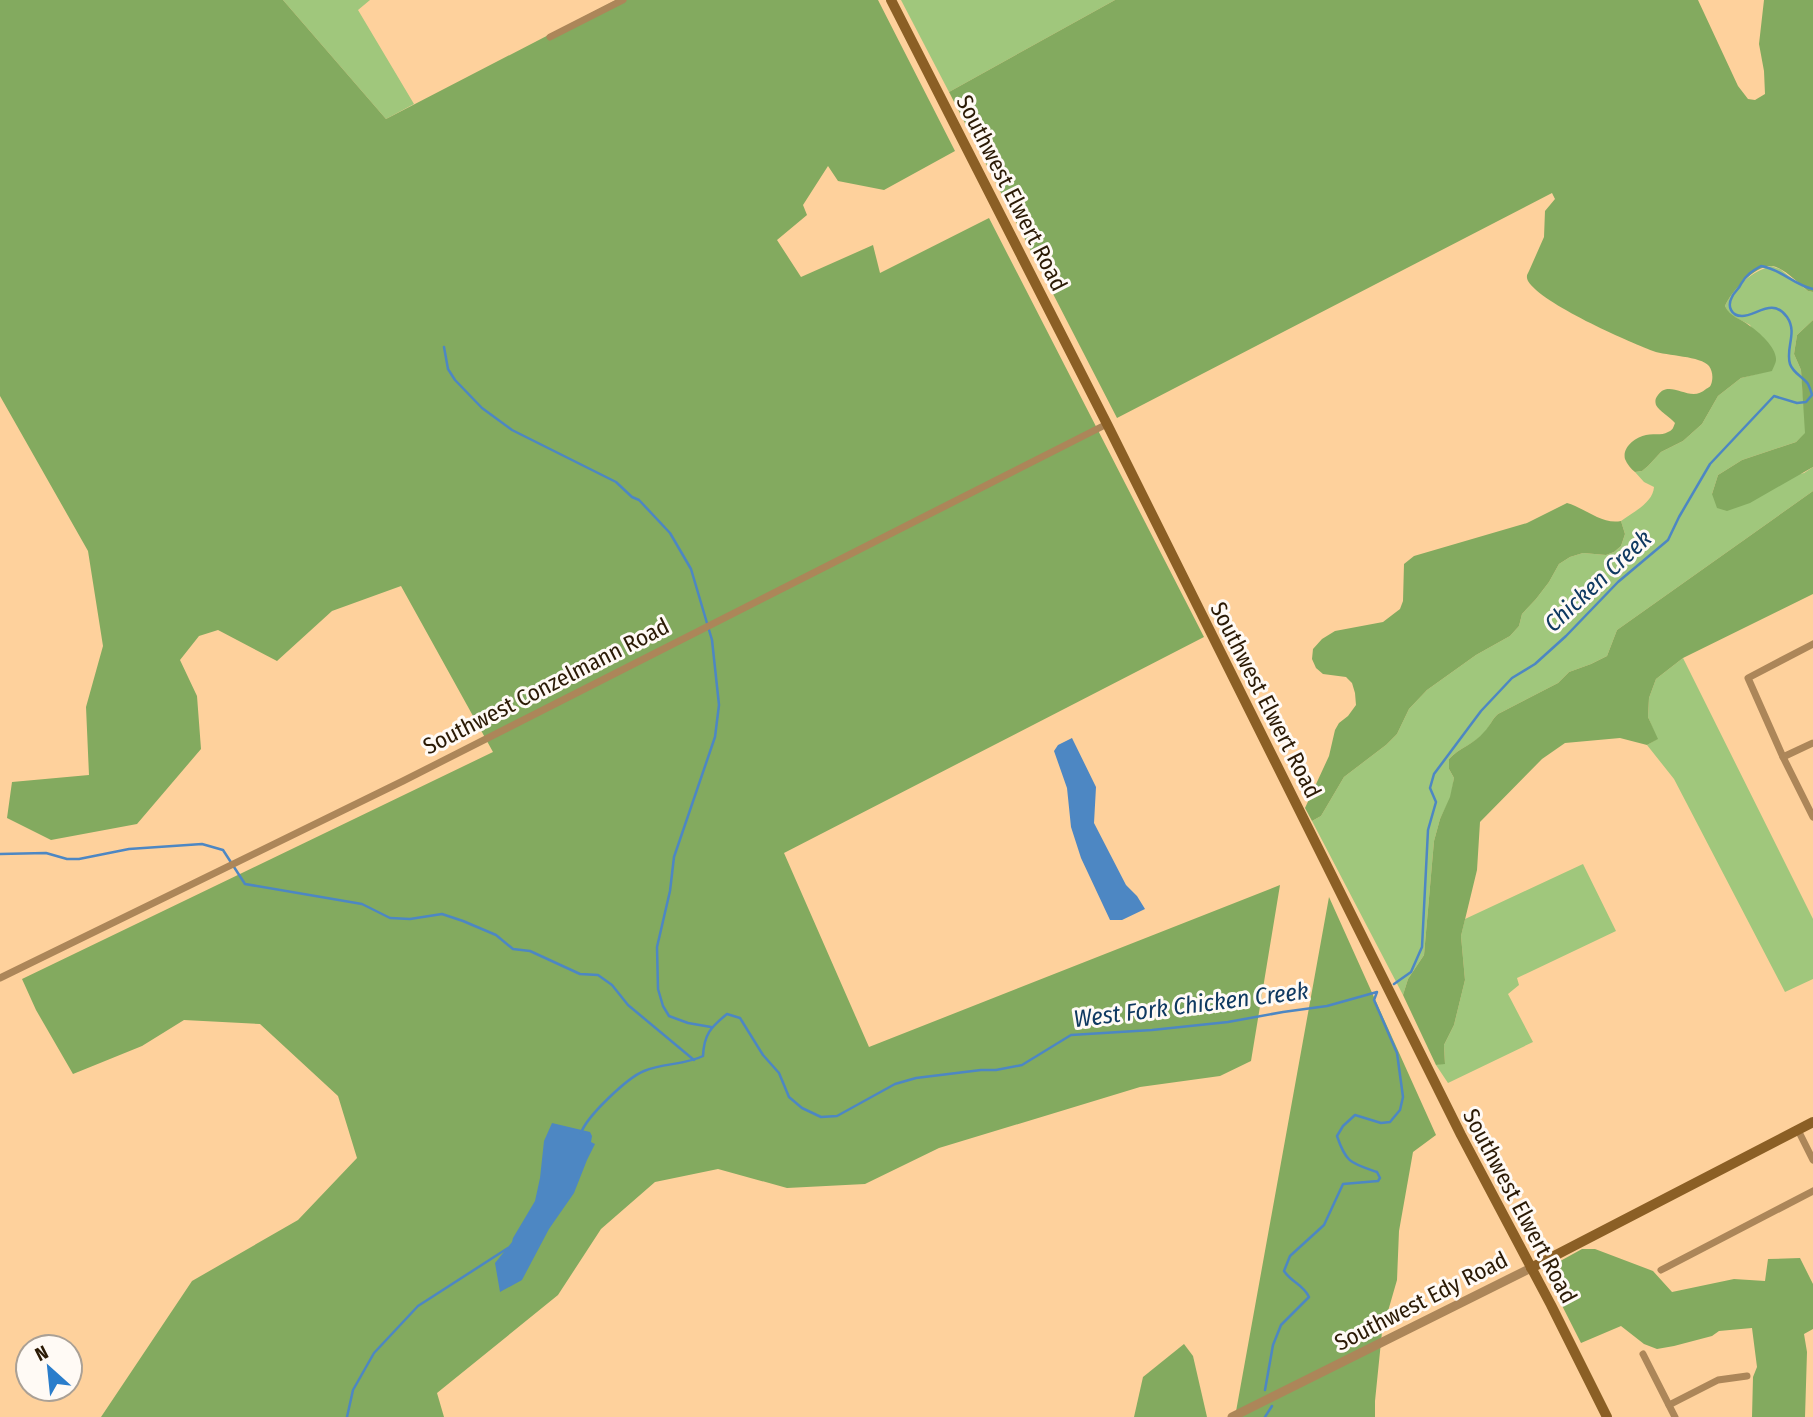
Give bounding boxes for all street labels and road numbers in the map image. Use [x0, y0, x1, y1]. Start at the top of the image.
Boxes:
street label: Southwest Elwert Road [950, 90, 1074, 296]
street label: Southwest Elwert Road [1204, 597, 1328, 803]
street label: Southwest Conzelmann Road [418, 612, 674, 760]
street label: Southwest Elwert Road [1457, 1104, 1583, 1308]
street label: Southwest Edy Road [1330, 1245, 1512, 1357]

